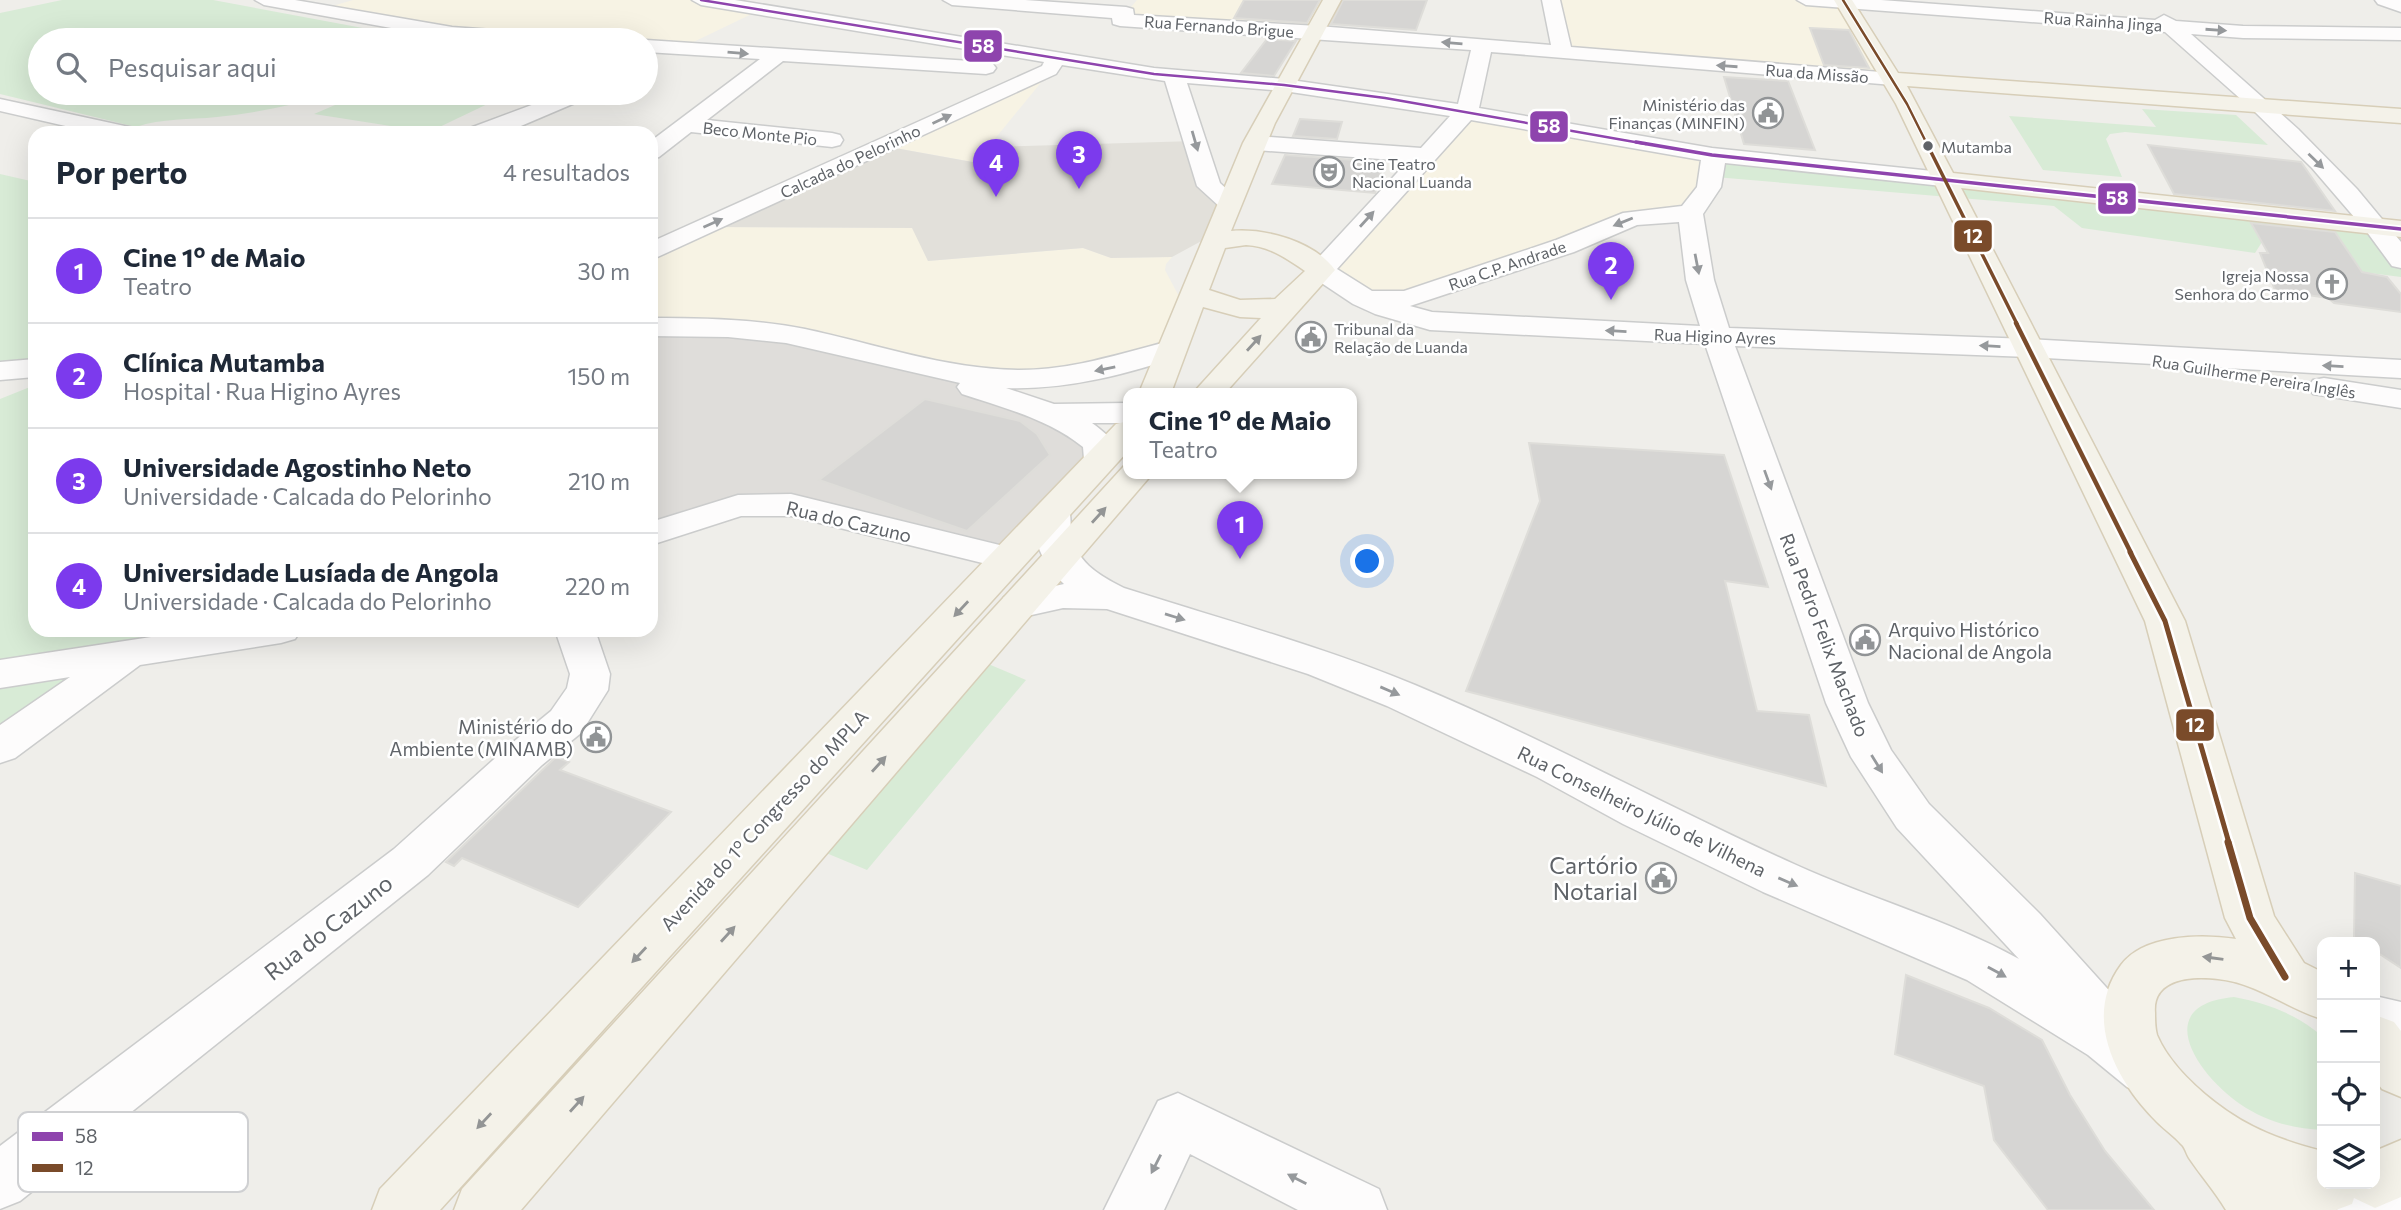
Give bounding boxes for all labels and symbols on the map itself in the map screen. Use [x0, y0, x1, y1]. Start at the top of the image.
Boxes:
street label: Rua Rainha Jinga [2043, 7, 2163, 35]
street label: Rua Fernando Brigue [1143, 11, 1295, 41]
one-way arrow [2205, 25, 2227, 36]
line badge: 58 [963, 29, 1003, 63]
text: 58 [972, 34, 994, 57]
one-way arrow [1441, 37, 1463, 48]
one-way arrow [727, 48, 749, 59]
one-way arrow [1716, 60, 1738, 71]
street label: Rua da Missão [1765, 60, 1869, 86]
place label: Ministério das Finanças (MINFIN) [1608, 95, 1745, 132]
public building icon: Ministério das Finanças (MINFIN) [1751, 96, 1785, 130]
line badge: 58 [1529, 110, 1569, 143]
one-way arrow [932, 113, 953, 124]
text: 58 [1538, 114, 1560, 137]
street label: Beco Monte Pio [702, 118, 818, 148]
street label: Calcada do Pelorinho [777, 120, 923, 202]
one-way arrow [1191, 130, 1201, 151]
pin: 3 [1056, 131, 1102, 189]
place label: Mutamba [1941, 137, 2012, 156]
pin: 4 [973, 139, 1019, 197]
marker: Mutamba [1921, 139, 1935, 153]
one-way arrow [2307, 153, 2324, 169]
place label: Cine Teatro Nacional Luanda [1352, 154, 1472, 191]
theatre icon: Cine Teatro Nacional Luanda [1312, 155, 1346, 189]
line badge: 58 [2097, 182, 2137, 215]
text: 58 [2106, 186, 2128, 209]
one-way arrow [1359, 210, 1375, 228]
one-way arrow [703, 217, 723, 229]
one-way arrow [1612, 217, 1633, 228]
line badge: 12 [1953, 219, 1993, 253]
text: 12 [1963, 224, 1983, 247]
street label: Rua C.P. Andrade [1446, 236, 1568, 294]
pin: 2 [1588, 242, 1634, 300]
one-way arrow [1692, 253, 1703, 275]
place label: Igreja Nossa Senhora do Carmo [2175, 266, 2309, 303]
church icon: Igreja Nossa Senhora do Carmo [2315, 267, 2349, 301]
place label: Tribunal da Relação de Luanda [1334, 319, 1468, 356]
public building icon: Tribunal da Relação de Luanda [1294, 320, 1328, 354]
street label: Rua Higino Ayres [1654, 324, 1776, 348]
one-way arrow [1605, 326, 1627, 337]
one-way arrow [1246, 335, 1262, 352]
one-way arrow [1979, 341, 2001, 352]
street label: Rua Guilherme Pereira Inglês [2151, 351, 2357, 401]
one-way arrow [2322, 360, 2344, 371]
one-way arrow [1094, 364, 1116, 375]
one-way arrow [1763, 469, 1774, 490]
street label: Rua do Cazuno [784, 495, 914, 547]
pin: 1 [1217, 501, 1263, 559]
one-way arrow [1091, 506, 1107, 524]
street label: Rua Pedro Felix Machado [1776, 530, 1874, 740]
your location [1350, 544, 1384, 578]
one-way arrow [953, 600, 969, 617]
one-way arrow [1165, 613, 1186, 623]
place label: Arquivo Histórico Nacional de Angola [1888, 618, 2052, 663]
public building icon: Arquivo Histórico Nacional de Angola [1848, 623, 1882, 657]
one-way arrow [1380, 685, 1400, 697]
street label: Avenida do 1º Congresso do MPLA [655, 705, 873, 935]
line badge: 12 [2175, 708, 2215, 742]
text: 12 [2185, 713, 2205, 736]
place label: Ministério do Ambiente (MINAMB) [389, 715, 573, 760]
public building icon: Ministério do Ambiente (MINAMB) [579, 720, 613, 754]
street label: Rua Conselheiro Júlio de Vilhena [1514, 741, 1770, 881]
one-way arrow [1871, 754, 1884, 774]
one-way arrow [871, 755, 887, 773]
place label: Cartório Notarial [1549, 851, 1638, 905]
public building icon: Cartório Notarial [1644, 861, 1678, 895]
street label: Rua do Cazuno [258, 868, 398, 986]
one-way arrow [1778, 876, 1798, 888]
one-way arrow [720, 925, 736, 943]
one-way arrow [631, 946, 647, 964]
one-way arrow [2202, 952, 2224, 963]
one-way arrow [1987, 966, 2007, 978]
one-way arrow [569, 1095, 585, 1113]
legend [18, 1112, 248, 1192]
one-way arrow [476, 1112, 492, 1130]
text: 58 [75, 1124, 97, 1147]
one-way arrow [1150, 1154, 1161, 1174]
text: 12 [75, 1156, 94, 1179]
one-way arrow [1287, 1174, 1307, 1185]

